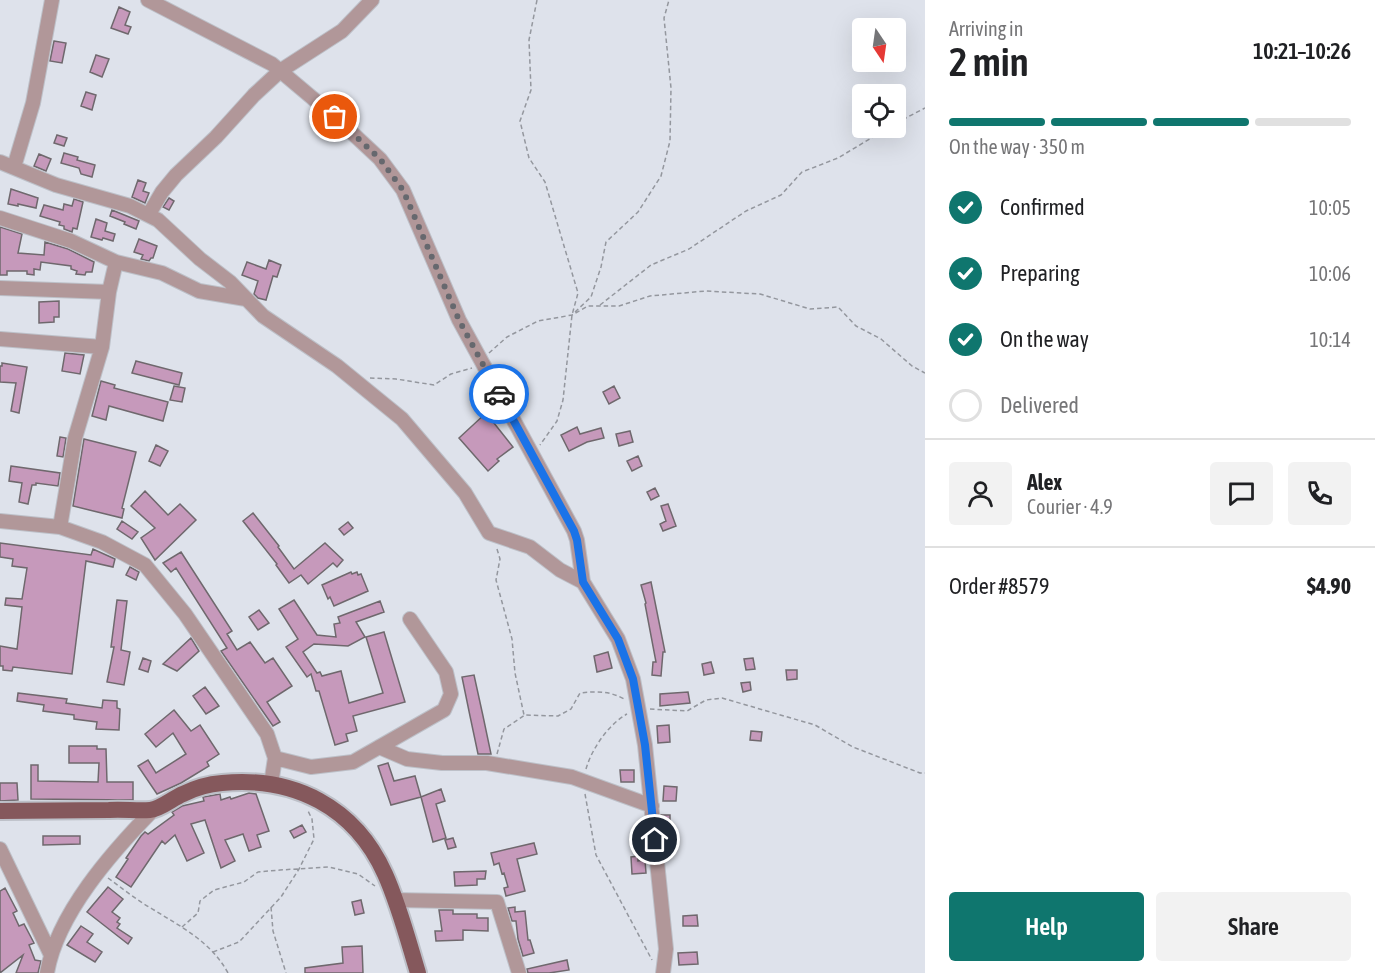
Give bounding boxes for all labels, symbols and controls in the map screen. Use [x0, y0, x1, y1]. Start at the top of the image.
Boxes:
text: Arriving in [949, 17, 1023, 40]
north arrow [852, 18, 906, 72]
map controls [852, 18, 906, 138]
text: 10:21–10:26 [1253, 38, 1351, 64]
text: 2 min [949, 40, 1029, 84]
button: locate [852, 84, 906, 138]
pin [309, 91, 360, 142]
icon: bag [318, 100, 351, 133]
text: On the way · 350 m [949, 135, 1085, 158]
icon: check [949, 191, 982, 224]
text: Confirmed [1000, 194, 1085, 220]
text: 10:05 [1309, 196, 1351, 219]
icon: check [949, 257, 982, 290]
text: Preparing [1000, 260, 1080, 286]
text: 10:06 [1309, 262, 1351, 285]
icon: check [949, 323, 982, 356]
text: On the way [1000, 326, 1089, 352]
text: 10:14 [1309, 328, 1351, 351]
courier [469, 364, 529, 424]
icon: car [483, 378, 516, 411]
text: Delivered [1000, 392, 1079, 418]
button: person [949, 462, 1012, 525]
button: chat [1210, 462, 1273, 525]
button: phone [1288, 462, 1351, 525]
text: Alex [1027, 469, 1062, 495]
text: Courier · 4.9 [1027, 495, 1113, 518]
text: Order #8579 [949, 573, 1049, 599]
text: $4.90 [1307, 573, 1351, 599]
pin [629, 814, 680, 865]
icon: home [638, 823, 671, 856]
button: Help [949, 892, 1144, 961]
button: Share [1156, 892, 1351, 961]

